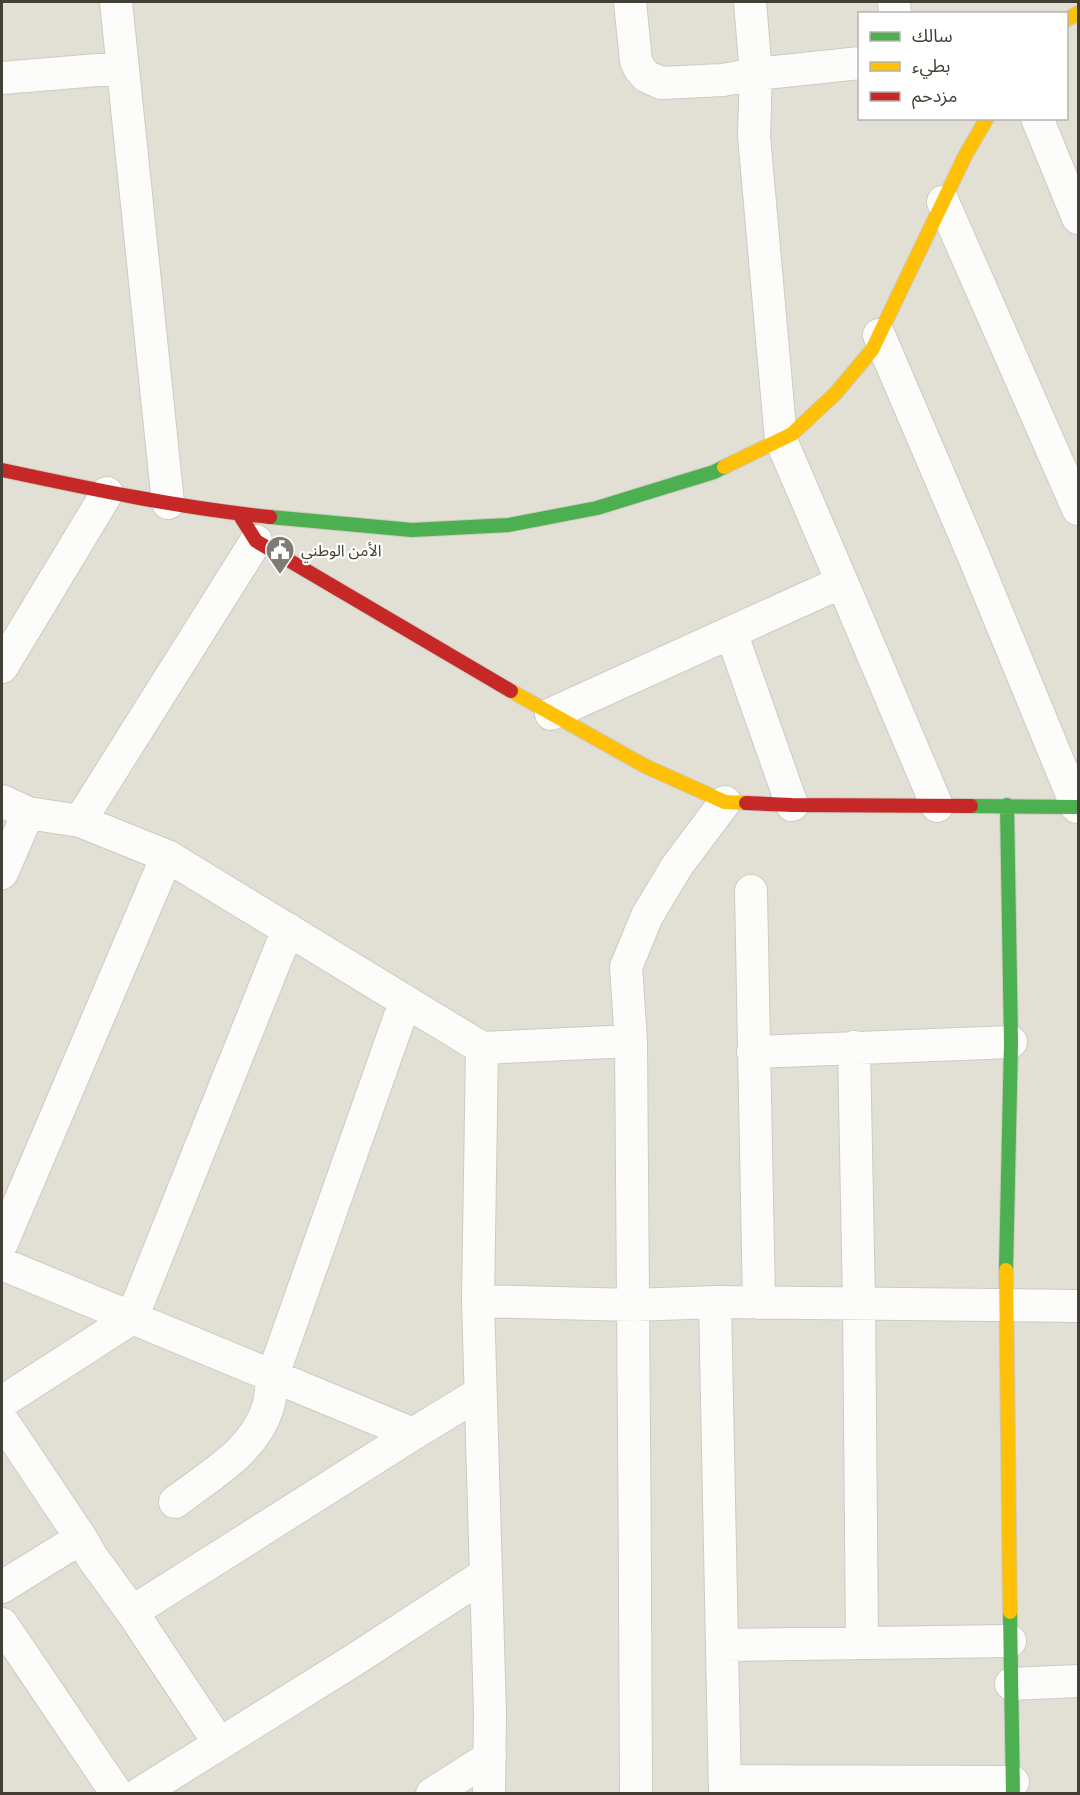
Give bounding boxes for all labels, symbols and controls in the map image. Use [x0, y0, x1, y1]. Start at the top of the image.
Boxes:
legend [858, 12, 1068, 120]
text: سالك [912, 24, 953, 47]
text: بطيء [912, 54, 950, 79]
text: مزدحم [912, 84, 957, 109]
public building icon: الأمن الوطني [264, 534, 296, 576]
place label: الأمن الوطني [301, 540, 382, 563]

